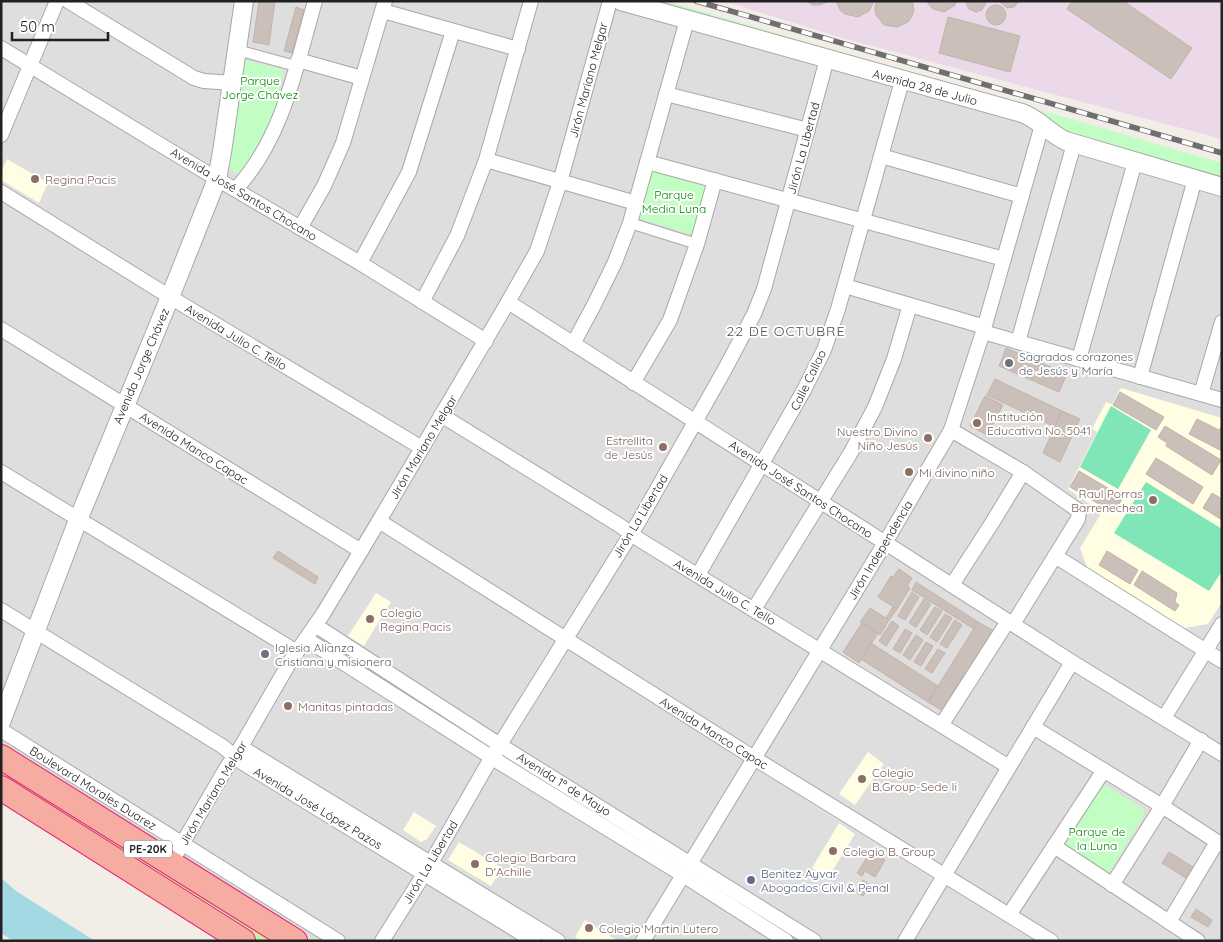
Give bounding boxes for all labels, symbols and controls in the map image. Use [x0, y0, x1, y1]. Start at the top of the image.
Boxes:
scale bar [12, 10, 109, 42]
text: 50 m [20, 17, 55, 36]
street label: Jirón Mariano Melgar [565, 20, 611, 140]
street label: Avenida 28 de Julio [871, 66, 979, 108]
park label: Parque Jorge Chávez [222, 73, 298, 102]
street label: Jirón La Libertad [784, 100, 822, 196]
street label: Avenida José Santos Chocano [168, 144, 320, 244]
place label: Regina Pacis [45, 172, 116, 187]
marker: Regina Pacis [29, 173, 41, 185]
park label: Parque Media Luna [642, 187, 706, 216]
street label: Avenida Julio C. Tello [182, 301, 290, 373]
street label: Avenida Jorge Chávez [110, 306, 172, 426]
district label: 22 DE OCTUBRE [727, 322, 845, 340]
street label: Calle Callao [787, 347, 829, 413]
place label: Sagrados corazones de Jesús y María [1019, 349, 1133, 378]
marker: Sagrados corazones de Jesús y María [1003, 357, 1015, 369]
street label: Jirón Mariano Melgar [386, 392, 460, 502]
street label: Avenida Manco Capac [137, 409, 251, 487]
place label: Institución Educativa No. 5041 [987, 409, 1091, 438]
marker: Institución Educativa No. 5041 [971, 417, 983, 429]
place label: Nuestro Divino Niño Jesús [837, 424, 918, 453]
marker: Nuestro Divino Niño Jesús [922, 432, 934, 444]
place label: Estrellita de Jesús [604, 433, 653, 462]
street label: Avenida José Santos Chocano [726, 437, 876, 541]
marker: Estrellita de Jesús [657, 441, 669, 453]
place label: Mi divino niño [919, 465, 995, 480]
marker: Mi divino niño [903, 466, 915, 478]
street label: Jirón La Libertad [609, 472, 671, 560]
place label: Raul Porras Barrenechea [1071, 486, 1143, 515]
marker: Raul Porras Barrenechea [1147, 494, 1159, 506]
street label: Jirón Independencia [844, 497, 916, 603]
street label: Avenida Julio C. Tello [671, 556, 779, 628]
place label: Colegio Regina Pacis [380, 605, 451, 634]
marker: Colegio Regina Pacis [364, 613, 376, 625]
place label: Iglesia Alianza Cristiana y misionera [275, 640, 392, 669]
marker: Iglesia Alianza Cristiana y misionera [259, 648, 271, 660]
street label: Avenida Manco Capac [657, 694, 771, 772]
place label: Manitas pintadas [298, 699, 394, 714]
marker: Manitas pintadas [282, 700, 294, 712]
street label: Jirón Mariano Melgar [176, 738, 250, 848]
street label: Boulevard Morales Duarez [27, 743, 159, 833]
street label: Avenida 1º de Mayo [514, 749, 614, 819]
street label: Avenida José López Pazos [251, 764, 385, 853]
place label: Colegio B.Group-Sede Ii [872, 765, 957, 794]
marker: Colegio B.Group-Sede Ii [856, 773, 868, 785]
street label: Jirón La Libertad [399, 818, 461, 906]
park label: Parque de la Luna [1069, 824, 1126, 853]
road number: PE-20K [124, 841, 172, 858]
place label: Colegio B. Group [843, 844, 935, 859]
marker: Colegio B. Group [827, 845, 839, 857]
place label: Colegio Barbara D'Achille [485, 850, 576, 879]
marker: Colegio Barbara D'Achille [469, 858, 481, 870]
place label: Benitez Ayvar Abogados Civil & Penal [761, 866, 889, 895]
marker: Benitez Ayvar Abogados Civil & Penal [745, 874, 757, 886]
place label: Colegio Martin Lutero [599, 921, 718, 936]
marker: Colegio Martin Lutero [583, 922, 595, 934]

